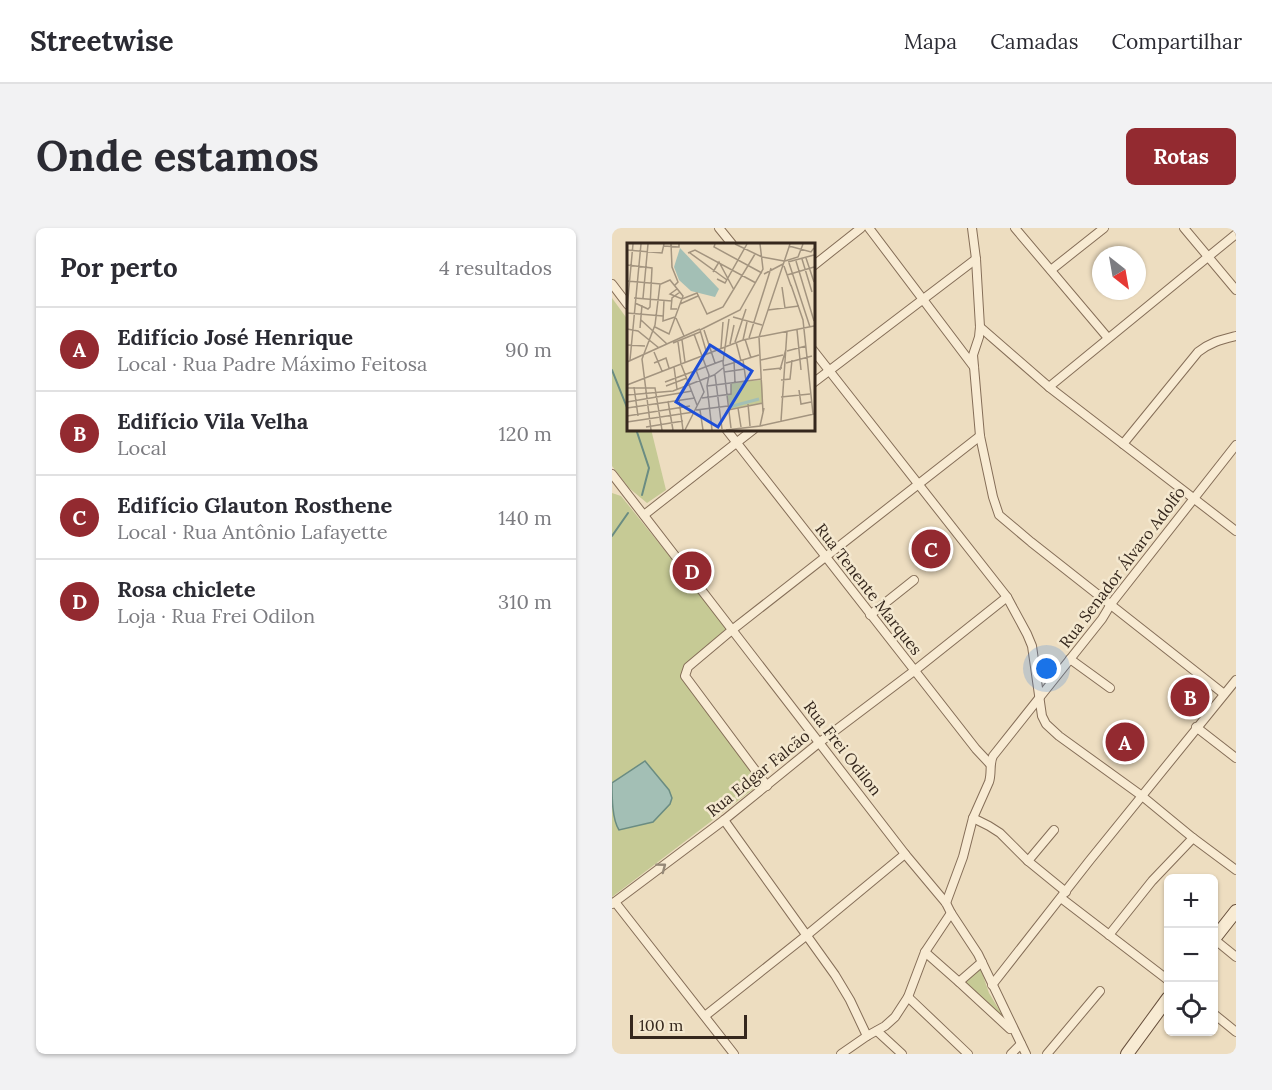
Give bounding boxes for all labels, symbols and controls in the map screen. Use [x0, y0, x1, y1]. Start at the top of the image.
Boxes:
text: Streetwise [30, 23, 174, 59]
text: Mapa [904, 28, 957, 55]
text: Camadas [990, 28, 1078, 55]
text: Compartilhar [1111, 28, 1242, 55]
button: Rotas [1126, 128, 1236, 185]
text: Onde estamos [36, 129, 319, 183]
inset map [627, 243, 814, 430]
north arrow [1092, 246, 1146, 300]
text: Por perto [60, 251, 178, 284]
text: 4 resultados [439, 255, 552, 280]
text: Edifício José Henrique [117, 323, 353, 351]
text: A [73, 337, 86, 362]
text: 90 m [505, 337, 552, 362]
text: Local · Rua Padre Máximo Feitosa [117, 351, 427, 376]
text: Edifício Vila Velha [117, 407, 308, 435]
text: B [73, 421, 86, 446]
text: 120 m [498, 421, 552, 446]
text: Local [117, 435, 167, 460]
street label: Rua Senador Álvaro Adolfo [1055, 482, 1189, 652]
text: Edifício Glauton Rosthene [117, 491, 392, 519]
text: C [73, 505, 86, 530]
text: 140 m [498, 505, 552, 530]
text: Local · Rua Antônio Lafayette [117, 519, 388, 544]
street label: Rua Tenente Marques [811, 519, 927, 659]
pin: C [912, 526, 950, 572]
pin: D [672, 548, 712, 594]
text: Rosa chiclete [117, 575, 256, 603]
text: D [72, 589, 87, 614]
text: 310 m [498, 589, 552, 614]
text: Loja · Rua Frei Odilon [117, 603, 315, 628]
your location [1032, 654, 1061, 683]
pin: B [1170, 674, 1210, 720]
street label: Rua Frei Odilon [800, 697, 886, 800]
pin: A [1106, 720, 1144, 764]
street label: Rua Edgar Falcão [702, 725, 814, 821]
one-way arrow [655, 863, 666, 874]
map controls [1164, 874, 1218, 1036]
button: + [1164, 874, 1218, 928]
button: − [1164, 928, 1218, 982]
button: locate [1164, 982, 1218, 1036]
scale bar [630, 1012, 747, 1040]
text: 100 m [639, 1015, 683, 1035]

